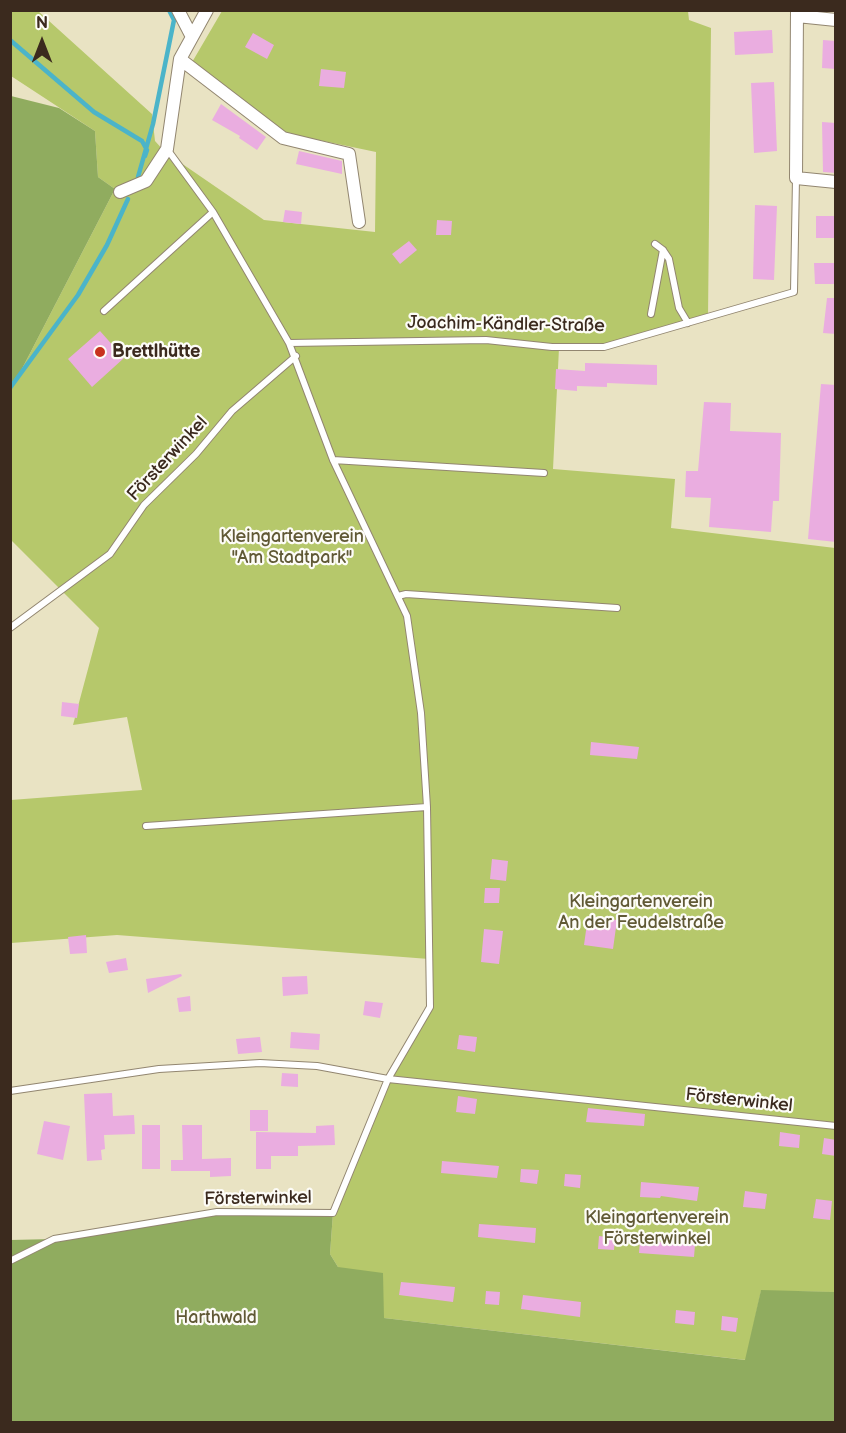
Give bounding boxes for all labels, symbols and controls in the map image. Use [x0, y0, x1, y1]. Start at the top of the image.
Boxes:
north arrow [12, 12, 72, 72]
text: N [36, 14, 48, 33]
street label: Joachim-Kändler-Straße [407, 312, 605, 338]
place label: Brettlhütte [112, 341, 200, 363]
marker: Brettlhütte [93, 345, 107, 359]
street label: Försterwinkel [123, 412, 213, 506]
park label: Kleingartenverein "Am Stadtpark" [220, 526, 364, 568]
park label: Kleingartenverein An der Feudelstraße [558, 891, 724, 934]
street label: Försterwinkel [684, 1085, 794, 1117]
street label: Försterwinkel [204, 1187, 312, 1211]
park label: Kleingartenverein Försterwinkel [585, 1207, 729, 1250]
park label: Harthwald [175, 1307, 257, 1329]

